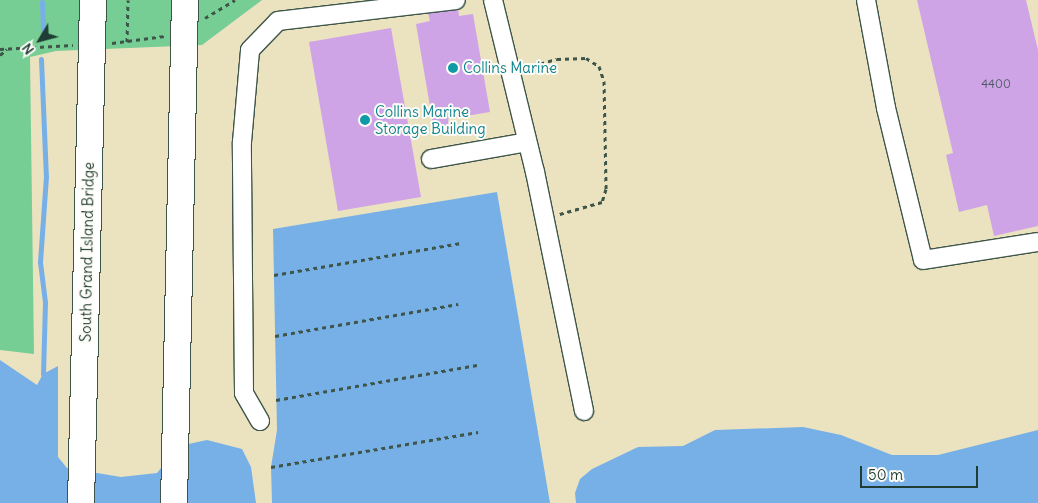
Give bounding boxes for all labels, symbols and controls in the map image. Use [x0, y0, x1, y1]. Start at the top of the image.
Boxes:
north arrow [15, 15, 65, 65]
text: N [18, 40, 38, 58]
place label: Collins Marine [463, 59, 557, 77]
marker: Collins Marine [447, 62, 459, 74]
house number: 4400 [981, 77, 1011, 91]
place label: Collins Marine Storage Building [375, 102, 486, 137]
marker: Collins Marine Storage Building [359, 114, 371, 126]
street label: South Grand Island Bridge [76, 162, 98, 342]
scale bar [863, 456, 980, 488]
text: 50 m [868, 465, 903, 484]

